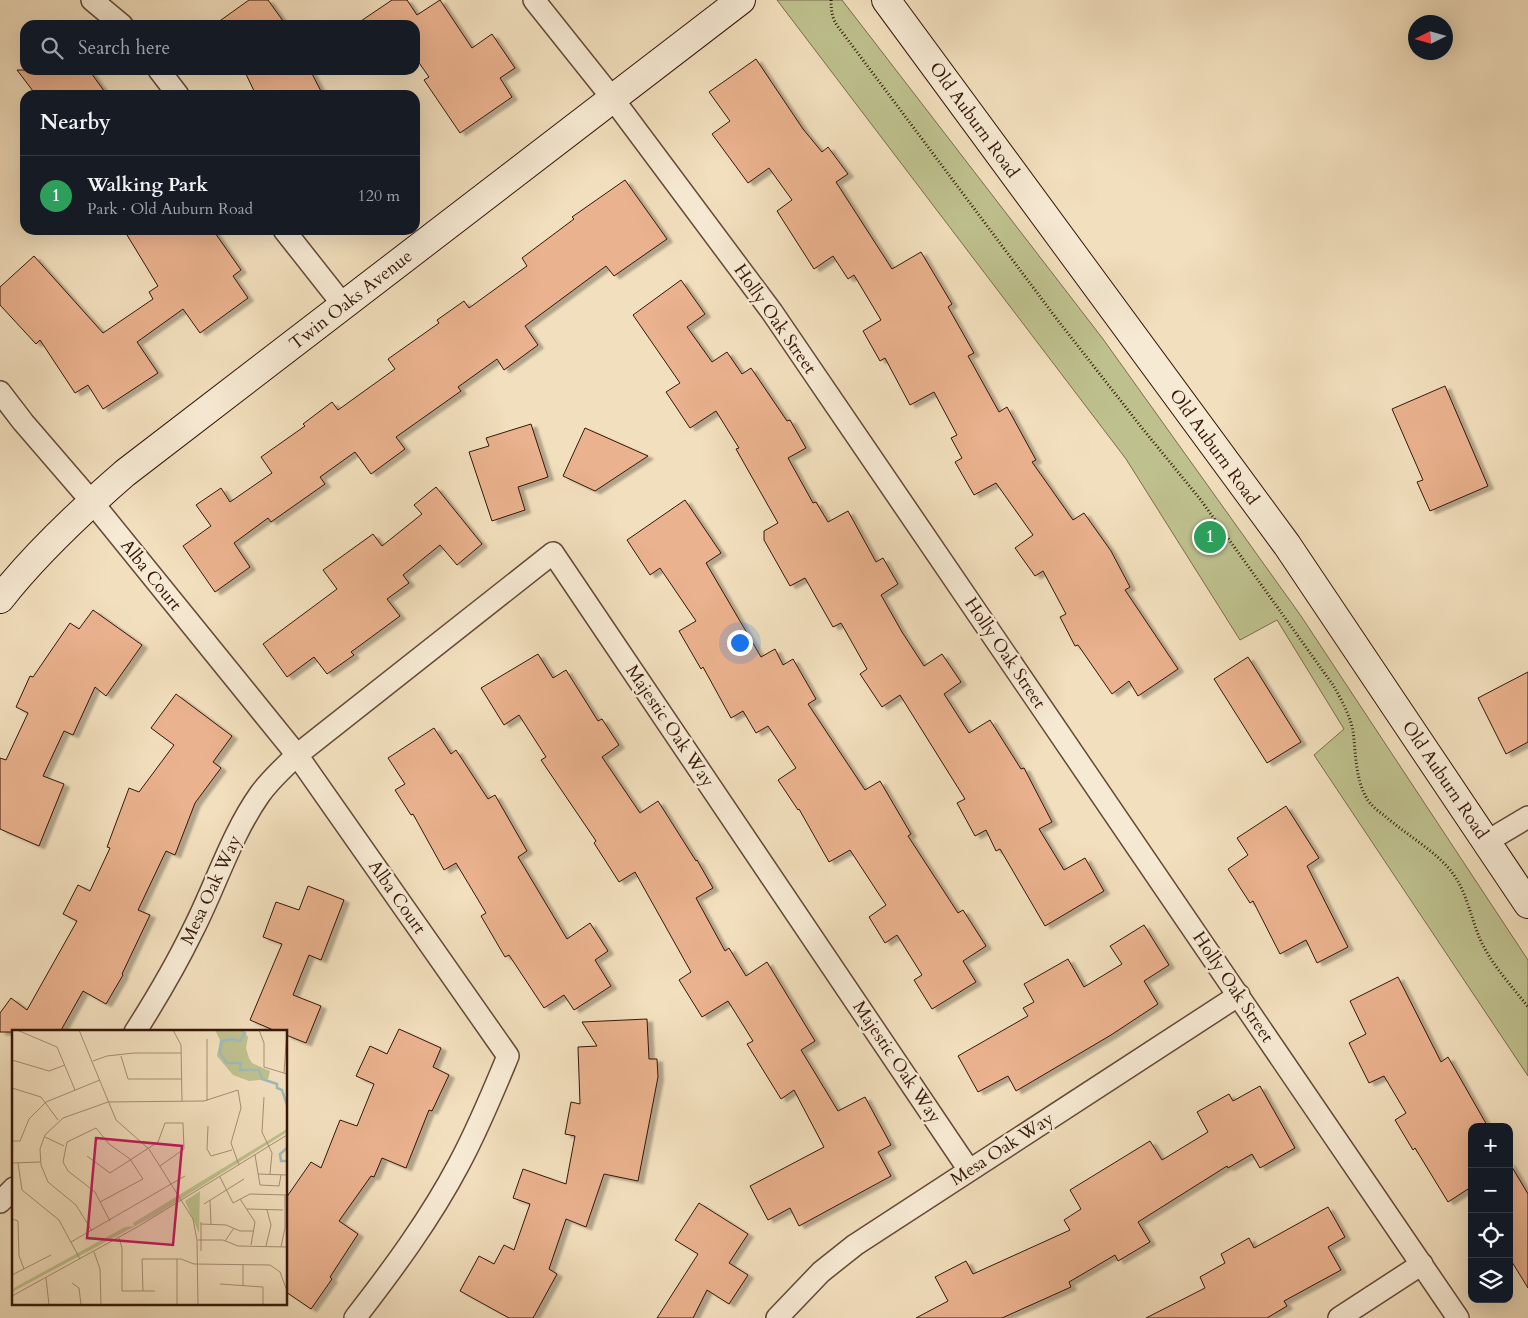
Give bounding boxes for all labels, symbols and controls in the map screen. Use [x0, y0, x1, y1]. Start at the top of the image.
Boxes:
north arrow [1408, 15, 1453, 60]
search box [20, 20, 420, 75]
icon: search [38, 34, 66, 62]
text: Search here [78, 35, 170, 61]
street label: Old Auburn Road [923, 57, 1025, 183]
text: Nearby [40, 108, 111, 137]
text: Walking Park [87, 172, 208, 198]
text: 1 [52, 185, 60, 207]
text: 120 m [358, 185, 400, 207]
text: Park · Old Auburn Road [87, 198, 253, 220]
street label: Twin Oaks Avenue [284, 244, 418, 356]
street label: Holly Oak Street [728, 259, 823, 379]
street label: Old Auburn Road [1163, 384, 1265, 510]
pin: 1 [1194, 518, 1226, 556]
street label: Alba Court [114, 534, 188, 616]
street label: Holly Oak Street [958, 592, 1052, 714]
your location [727, 630, 753, 656]
street label: Majestic Oak Way [620, 660, 721, 793]
street label: Old Auburn Road [1396, 716, 1494, 845]
street label: Mesa Oak Way [175, 830, 248, 949]
street label: Alba Court [362, 855, 432, 939]
street label: Holly Oak Street [1186, 926, 1280, 1048]
street label: Majestic Oak Way [847, 996, 948, 1129]
inset map [12, 1030, 288, 1306]
street label: Mesa Oak Way [945, 1106, 1059, 1192]
map controls [1468, 1123, 1513, 1303]
button: + [1468, 1123, 1513, 1168]
button: − [1468, 1168, 1513, 1213]
button: locate [1468, 1213, 1513, 1258]
button: layers [1468, 1258, 1513, 1303]

